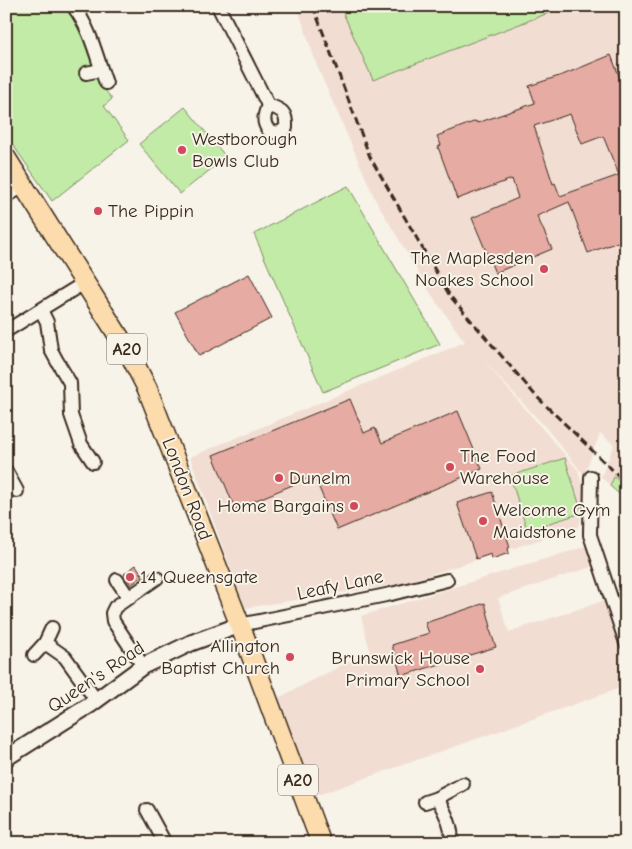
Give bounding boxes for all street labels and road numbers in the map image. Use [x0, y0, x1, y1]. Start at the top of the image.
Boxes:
road number: A20 [107, 334, 147, 364]
street label: London Road [157, 435, 217, 543]
street label: Leafy Lane [295, 565, 385, 605]
street label: Queen's Road [44, 637, 148, 717]
road number: A20 [278, 764, 318, 796]

